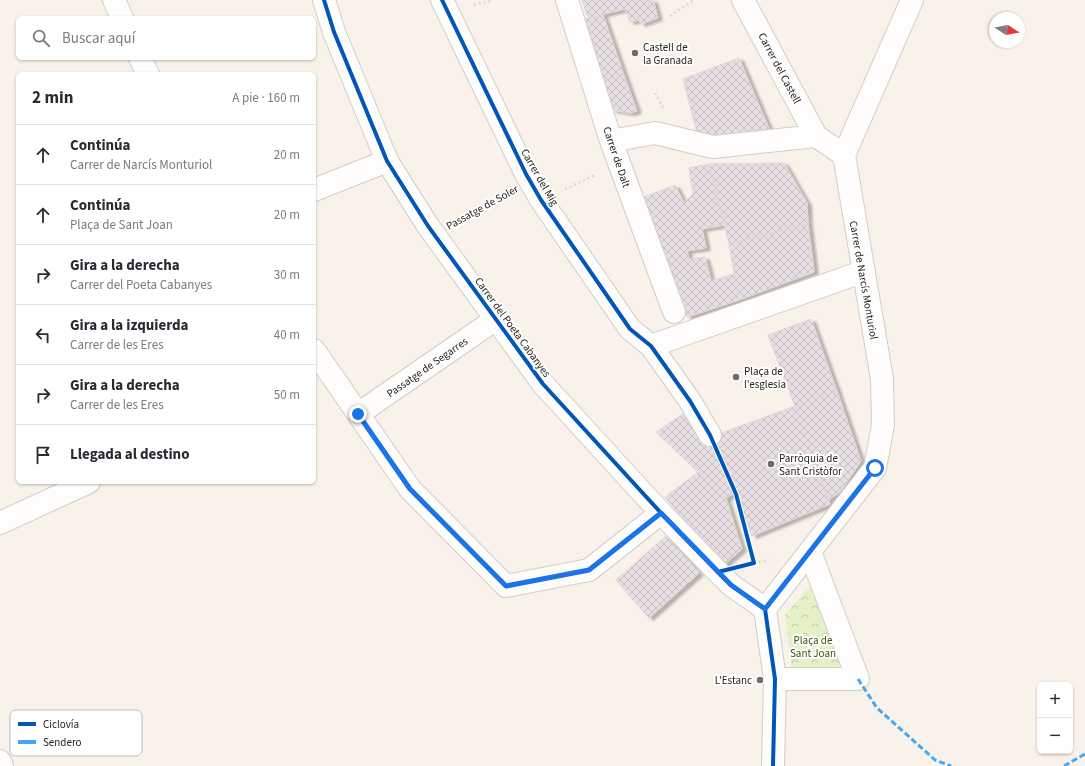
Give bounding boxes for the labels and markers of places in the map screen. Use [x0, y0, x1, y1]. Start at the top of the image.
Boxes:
place label: Castell de la Granada [643, 40, 693, 68]
marker: Castell de la Granada [630, 48, 640, 58]
place label: Plaça de l'esglesia [744, 364, 786, 392]
marker: Plaça de l'esglesia [731, 372, 741, 382]
place label: Parròquia de Sant Cristòfor [779, 451, 842, 479]
marker: Parròquia de Sant Cristòfor [766, 459, 776, 469]
place label: L'Estanc [715, 673, 752, 688]
marker: L'Estanc [755, 675, 765, 685]

